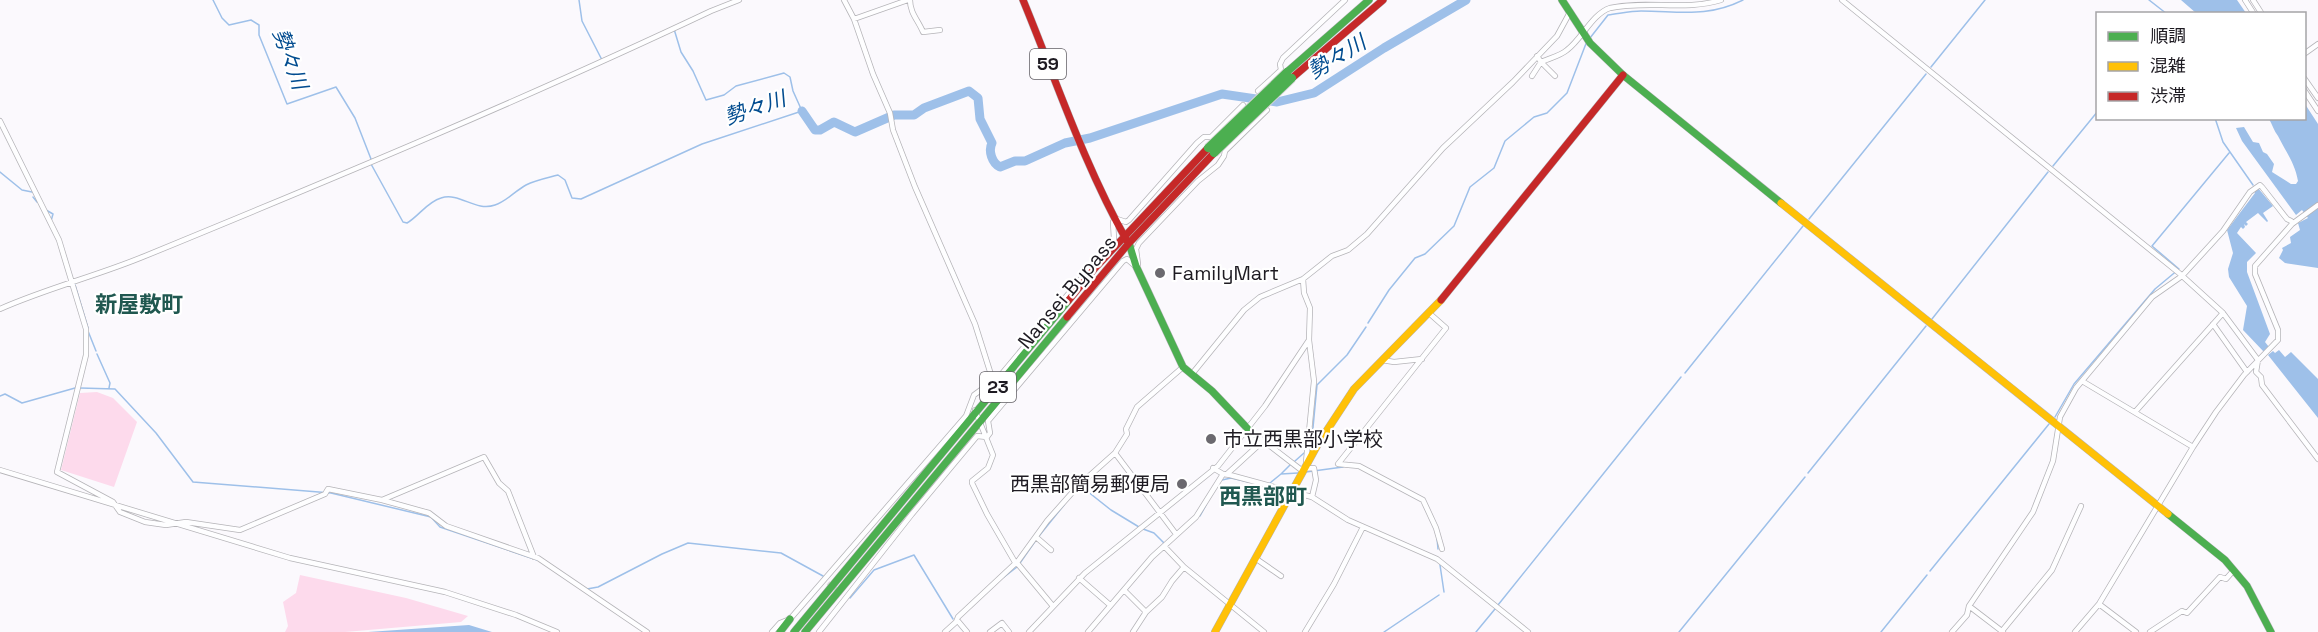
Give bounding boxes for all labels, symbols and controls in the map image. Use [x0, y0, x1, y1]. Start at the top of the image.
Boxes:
legend [2096, 12, 2306, 120]
text: 順調 [2150, 24, 2186, 47]
water label: 勢々川 [267, 25, 315, 95]
water label: 勢々川 [1303, 28, 1372, 84]
road number: 59 [1030, 49, 1066, 79]
text: 混雑 [2150, 54, 2186, 77]
water label: 勢々川 [721, 84, 791, 131]
text: 渋滞 [2150, 84, 2186, 107]
street label: Nansei Bypass [1012, 230, 1122, 354]
place label: FamilyMart [1172, 260, 1279, 286]
marker: FamilyMart [1153, 266, 1167, 280]
district label: 新屋敷町 [95, 290, 183, 318]
road number: 23 [980, 372, 1016, 402]
place label: 市立西黒部小学校 [1223, 426, 1383, 452]
marker: 市立西黒部小学校 [1204, 432, 1218, 446]
place label: 西黒部簡易郵便局 [1010, 471, 1170, 497]
marker: 西黒部簡易郵便局 [1175, 477, 1189, 491]
district label: 西黒部町 [1219, 482, 1307, 510]

